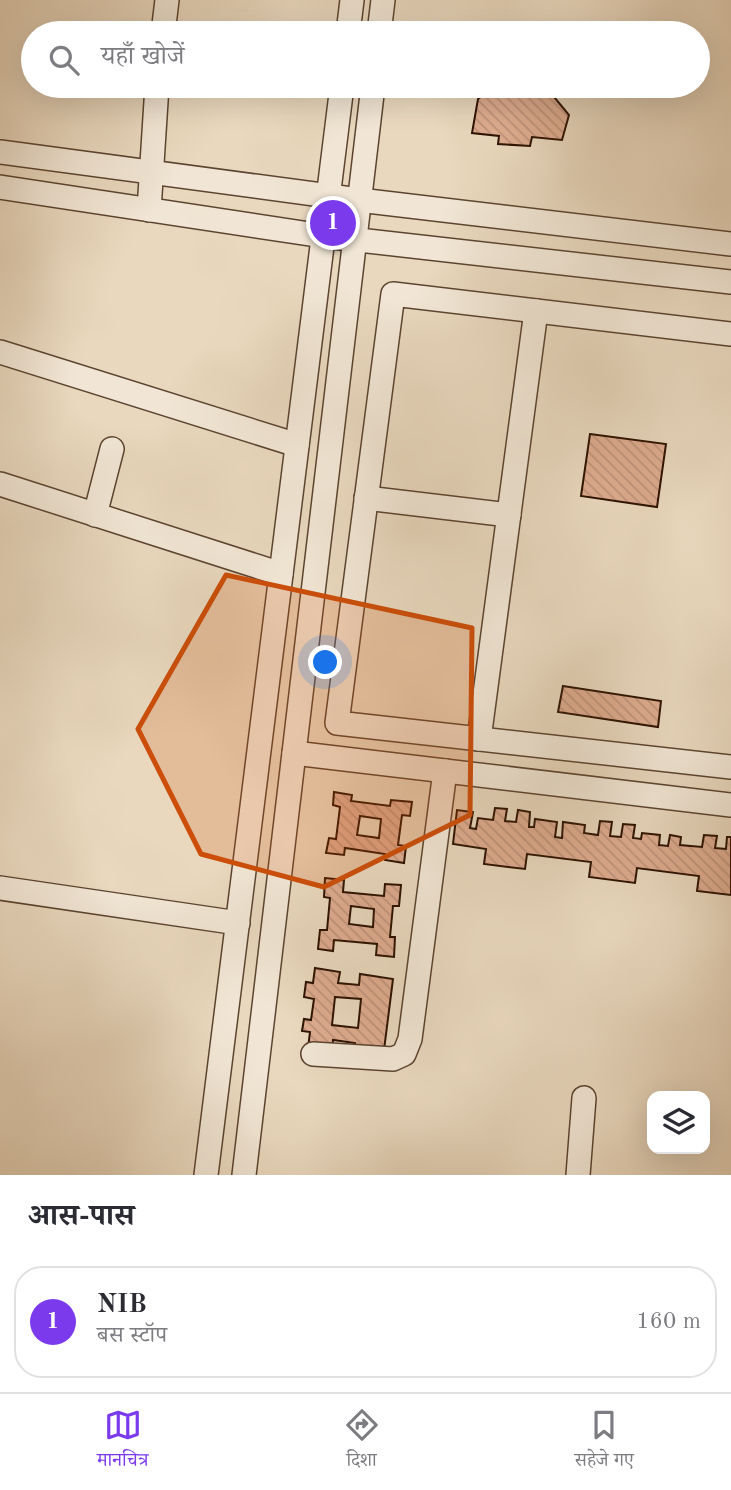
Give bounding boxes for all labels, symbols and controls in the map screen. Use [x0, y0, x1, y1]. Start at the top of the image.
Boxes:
search box [21, 21, 710, 98]
icon: search [45, 41, 83, 79]
text: यहाँ खोजें [101, 44, 184, 70]
pin: 1 [310, 197, 356, 249]
your location [308, 645, 342, 679]
map controls [647, 1091, 710, 1154]
button: layers [647, 1091, 710, 1154]
text: आस-पास [28, 1202, 135, 1232]
text: NIB [97, 1292, 147, 1318]
text: 1 [46, 1310, 60, 1333]
text: 160 m [636, 1310, 701, 1333]
text: बस स्टॉप [97, 1324, 167, 1347]
tab: मानचित्र [97, 1406, 149, 1478]
tab: दिशा [343, 1406, 381, 1478]
tab: सहेजे गए [575, 1406, 634, 1478]

